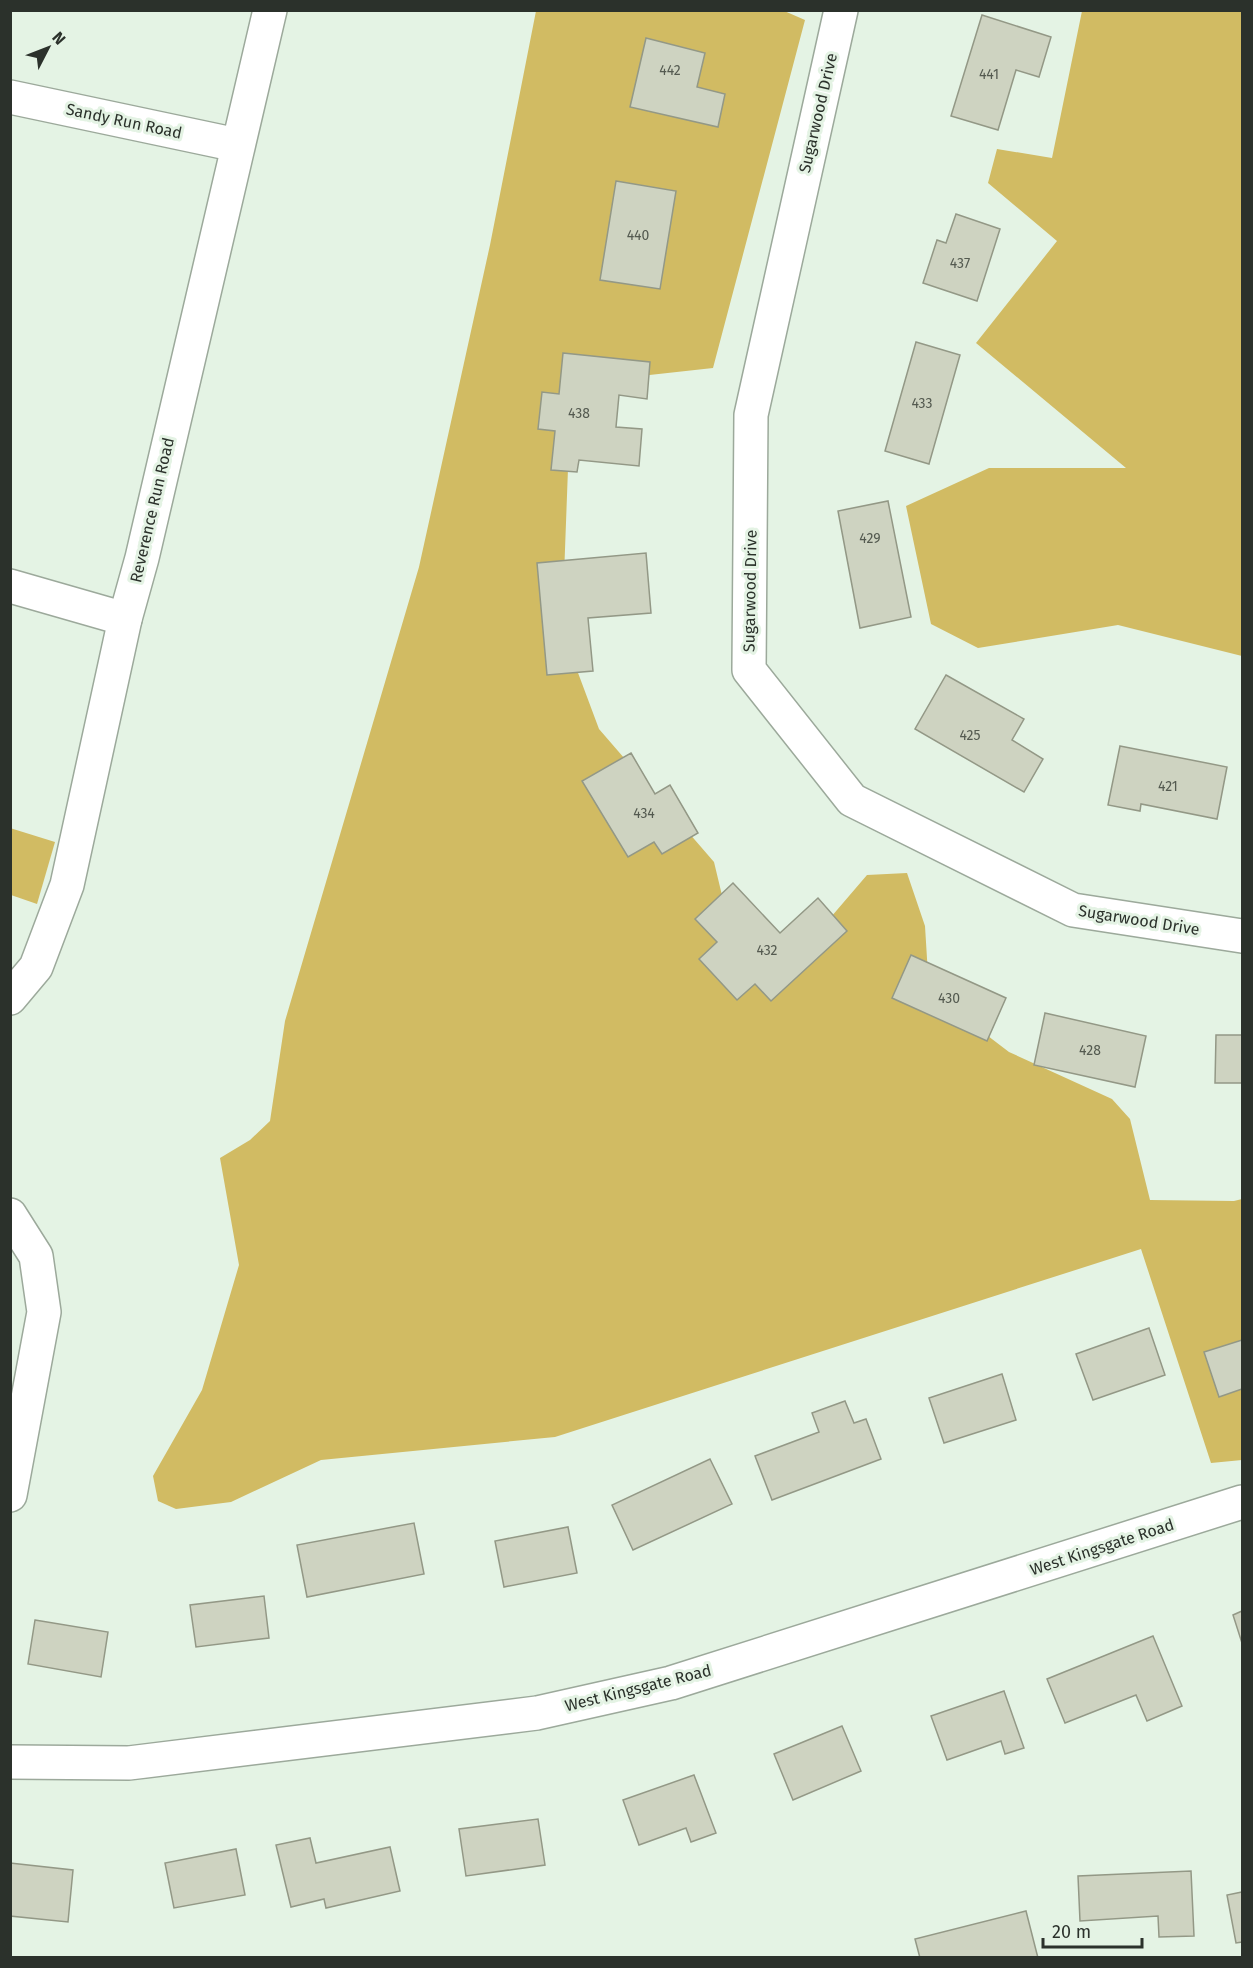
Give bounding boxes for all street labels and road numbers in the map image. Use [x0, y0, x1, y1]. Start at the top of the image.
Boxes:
street label: Sugarwood Drive [795, 51, 841, 175]
street label: Sandy Run Road [64, 99, 184, 143]
street label: Reverence Run Road [126, 436, 178, 584]
street label: Sugarwood Drive [739, 530, 761, 652]
street label: Sugarwood Drive [1077, 901, 1201, 939]
street label: West Kingsgate Road [1028, 1515, 1176, 1579]
street label: West Kingsgate Road [563, 1661, 713, 1715]

